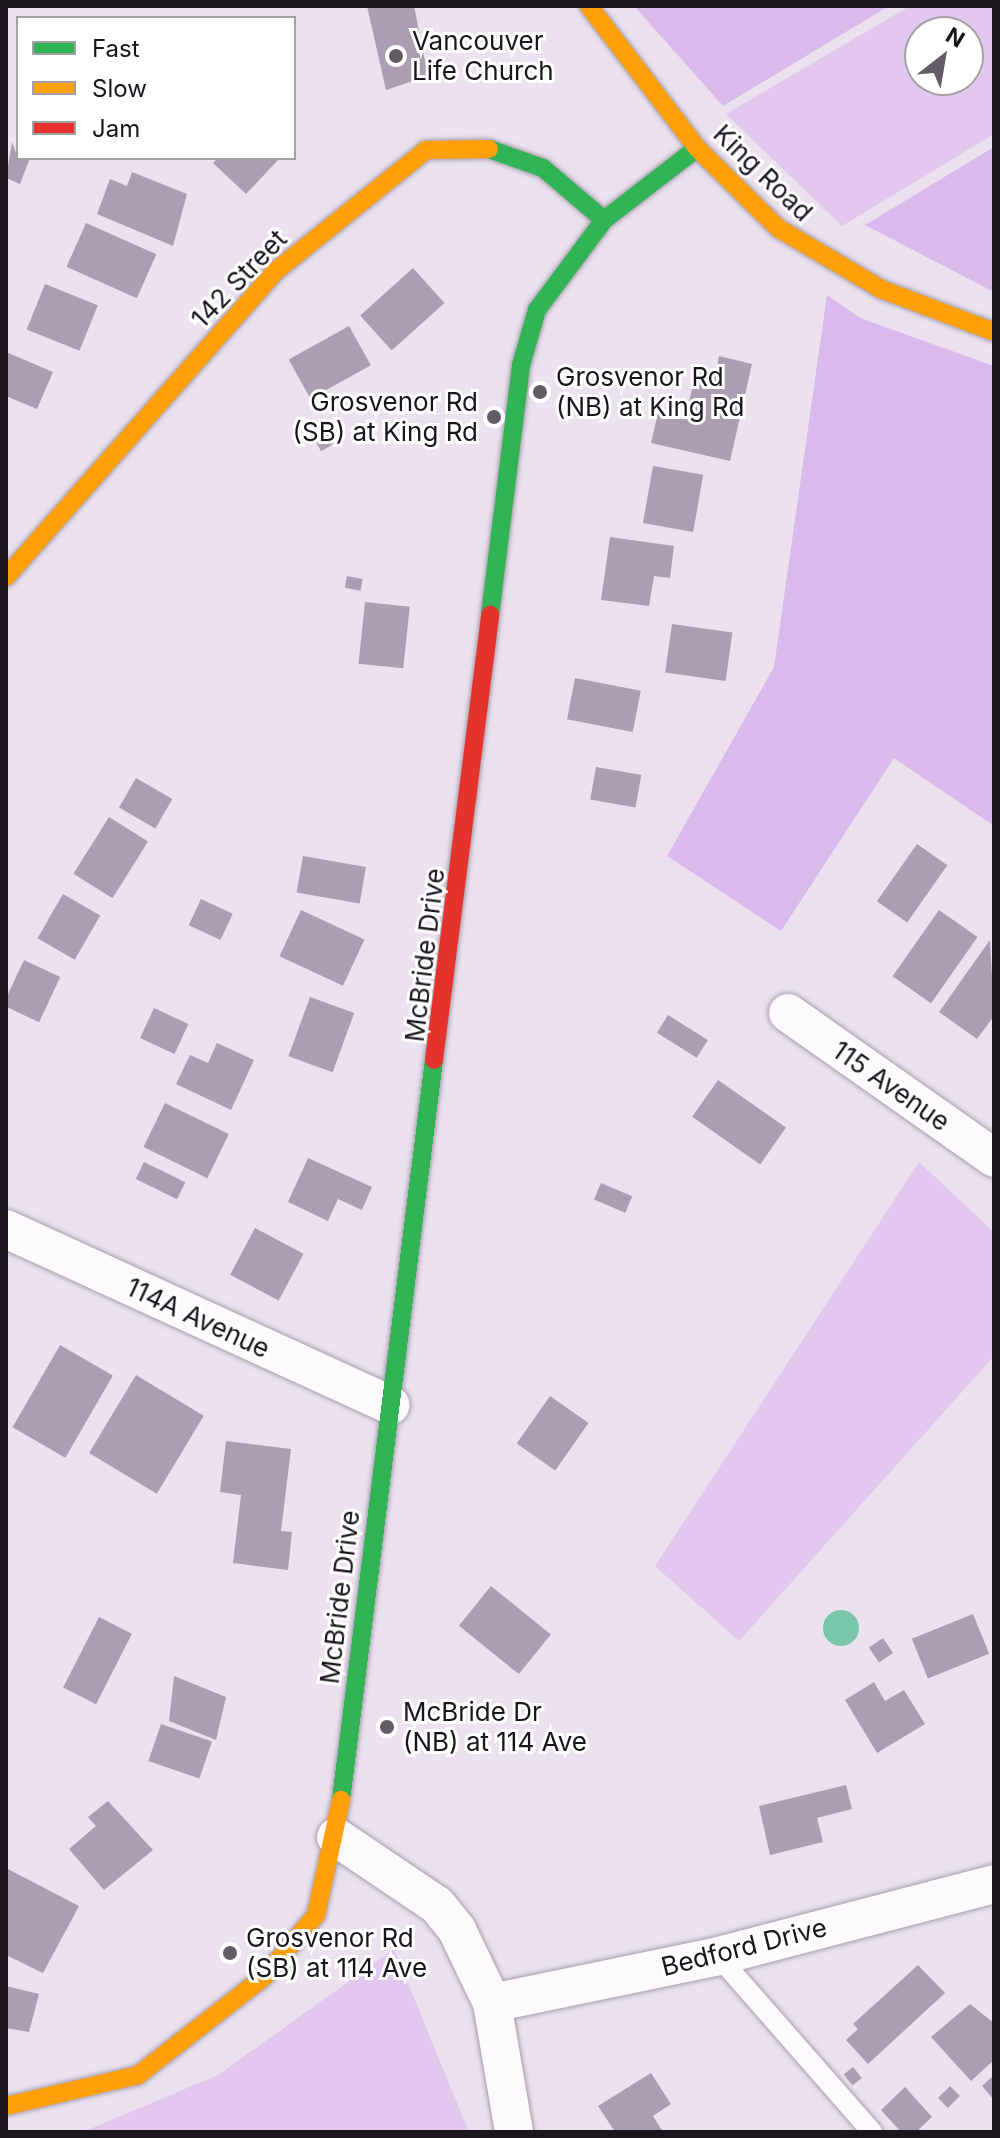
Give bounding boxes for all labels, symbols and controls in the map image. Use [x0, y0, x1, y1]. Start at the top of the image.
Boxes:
legend [16, 16, 296, 160]
north arrow [904, 16, 984, 96]
text: N [941, 22, 969, 53]
place label: Vancouver Life Church [412, 25, 554, 86]
text: Fast [92, 34, 140, 63]
marker: Vancouver Life Church [387, 47, 405, 65]
text: Slow [92, 74, 147, 103]
text: Jam [92, 114, 140, 143]
street label: King Road [707, 118, 819, 228]
street label: 142 Street [185, 224, 293, 334]
place label: Grosvenor Rd (NB) at King Rd [556, 361, 744, 422]
marker: Grosvenor Rd (NB) at King Rd [531, 383, 549, 401]
place label: Grosvenor Rd (SB) at King Rd [293, 386, 478, 448]
marker: Grosvenor Rd (SB) at King Rd [485, 408, 503, 426]
street label: McBride Drive [399, 866, 451, 1044]
street label: 115 Avenue [827, 1034, 955, 1138]
street label: 114A Avenue [121, 1271, 275, 1365]
street label: McBride Drive [314, 1508, 366, 1686]
place label: McBride Dr (NB) at 114 Ave [403, 1696, 587, 1758]
marker: McBride Dr (NB) at 114 Ave [378, 1718, 396, 1736]
street label: Bedford Drive [658, 1911, 830, 1983]
place label: Grosvenor Rd (SB) at 114 Ave [246, 1922, 427, 1984]
marker: Grosvenor Rd (SB) at 114 Ave [221, 1944, 239, 1962]

